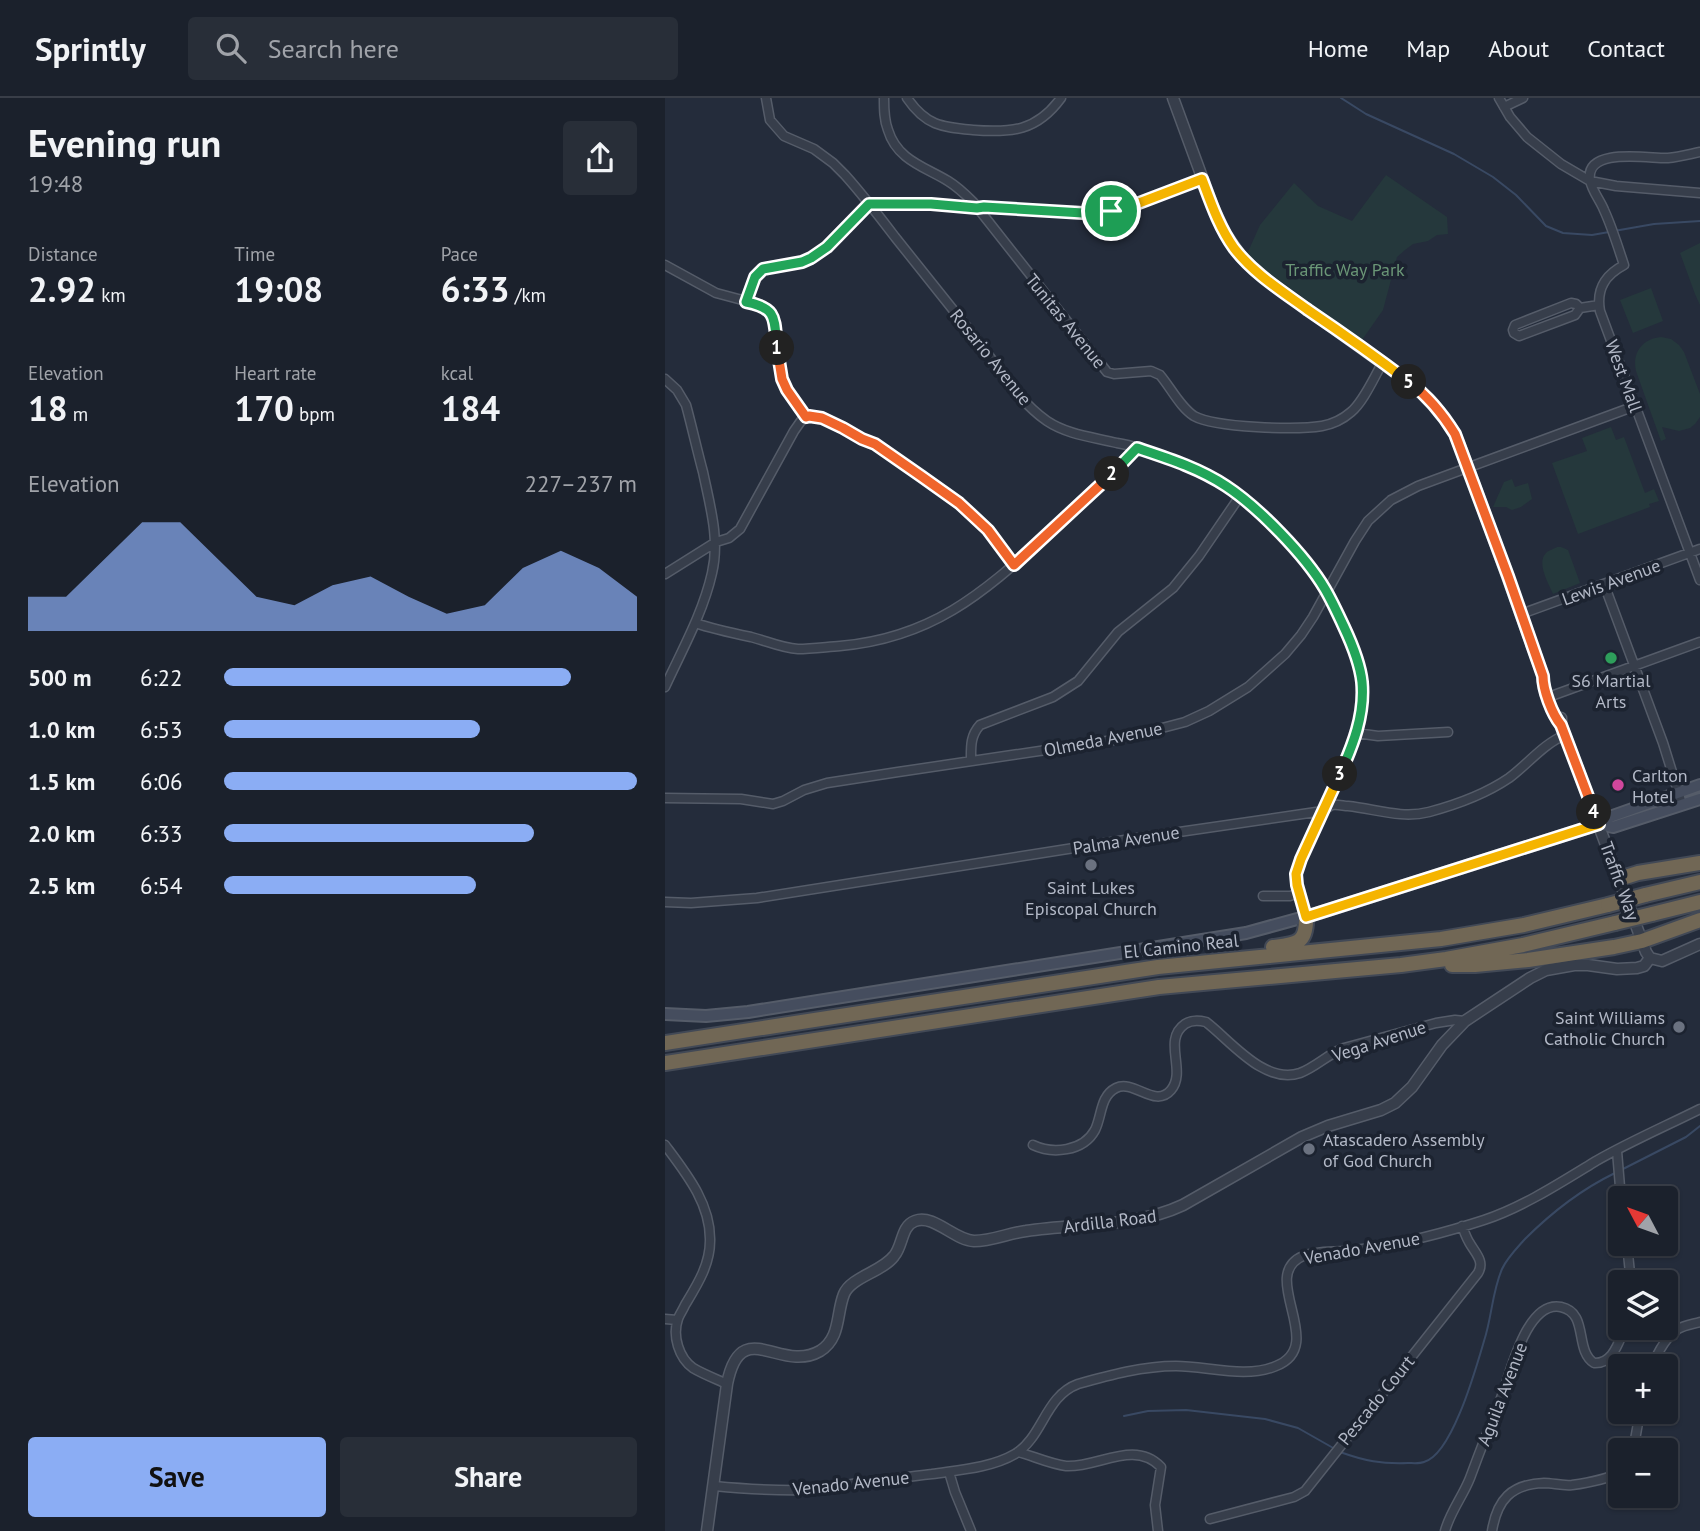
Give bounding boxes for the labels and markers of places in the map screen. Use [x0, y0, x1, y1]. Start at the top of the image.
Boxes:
pin [1081, 181, 1141, 241]
pin: 1 [759, 330, 795, 366]
pin: 5 [1391, 364, 1427, 400]
pin: 2 [1095, 456, 1129, 492]
marker: S6 Martial Arts [1603, 650, 1619, 666]
place label: S6 Martial Arts [1571, 669, 1651, 713]
pin: 3 [1323, 756, 1357, 792]
place label: Carlton Hotel [1632, 764, 1688, 808]
marker: Carlton Hotel [1610, 777, 1626, 793]
pin: 4 [1577, 794, 1611, 830]
marker: Saint Lukes Episcopal Church [1083, 857, 1099, 873]
place label: Saint Lukes Episcopal Church [1025, 876, 1157, 920]
place label: Saint Williams Catholic Church [1544, 1006, 1665, 1050]
marker: Saint Williams Catholic Church [1671, 1019, 1687, 1035]
place label: Atascadero Assembly of God Church [1323, 1128, 1485, 1172]
marker: Atascadero Assembly of God Church [1301, 1141, 1317, 1157]

